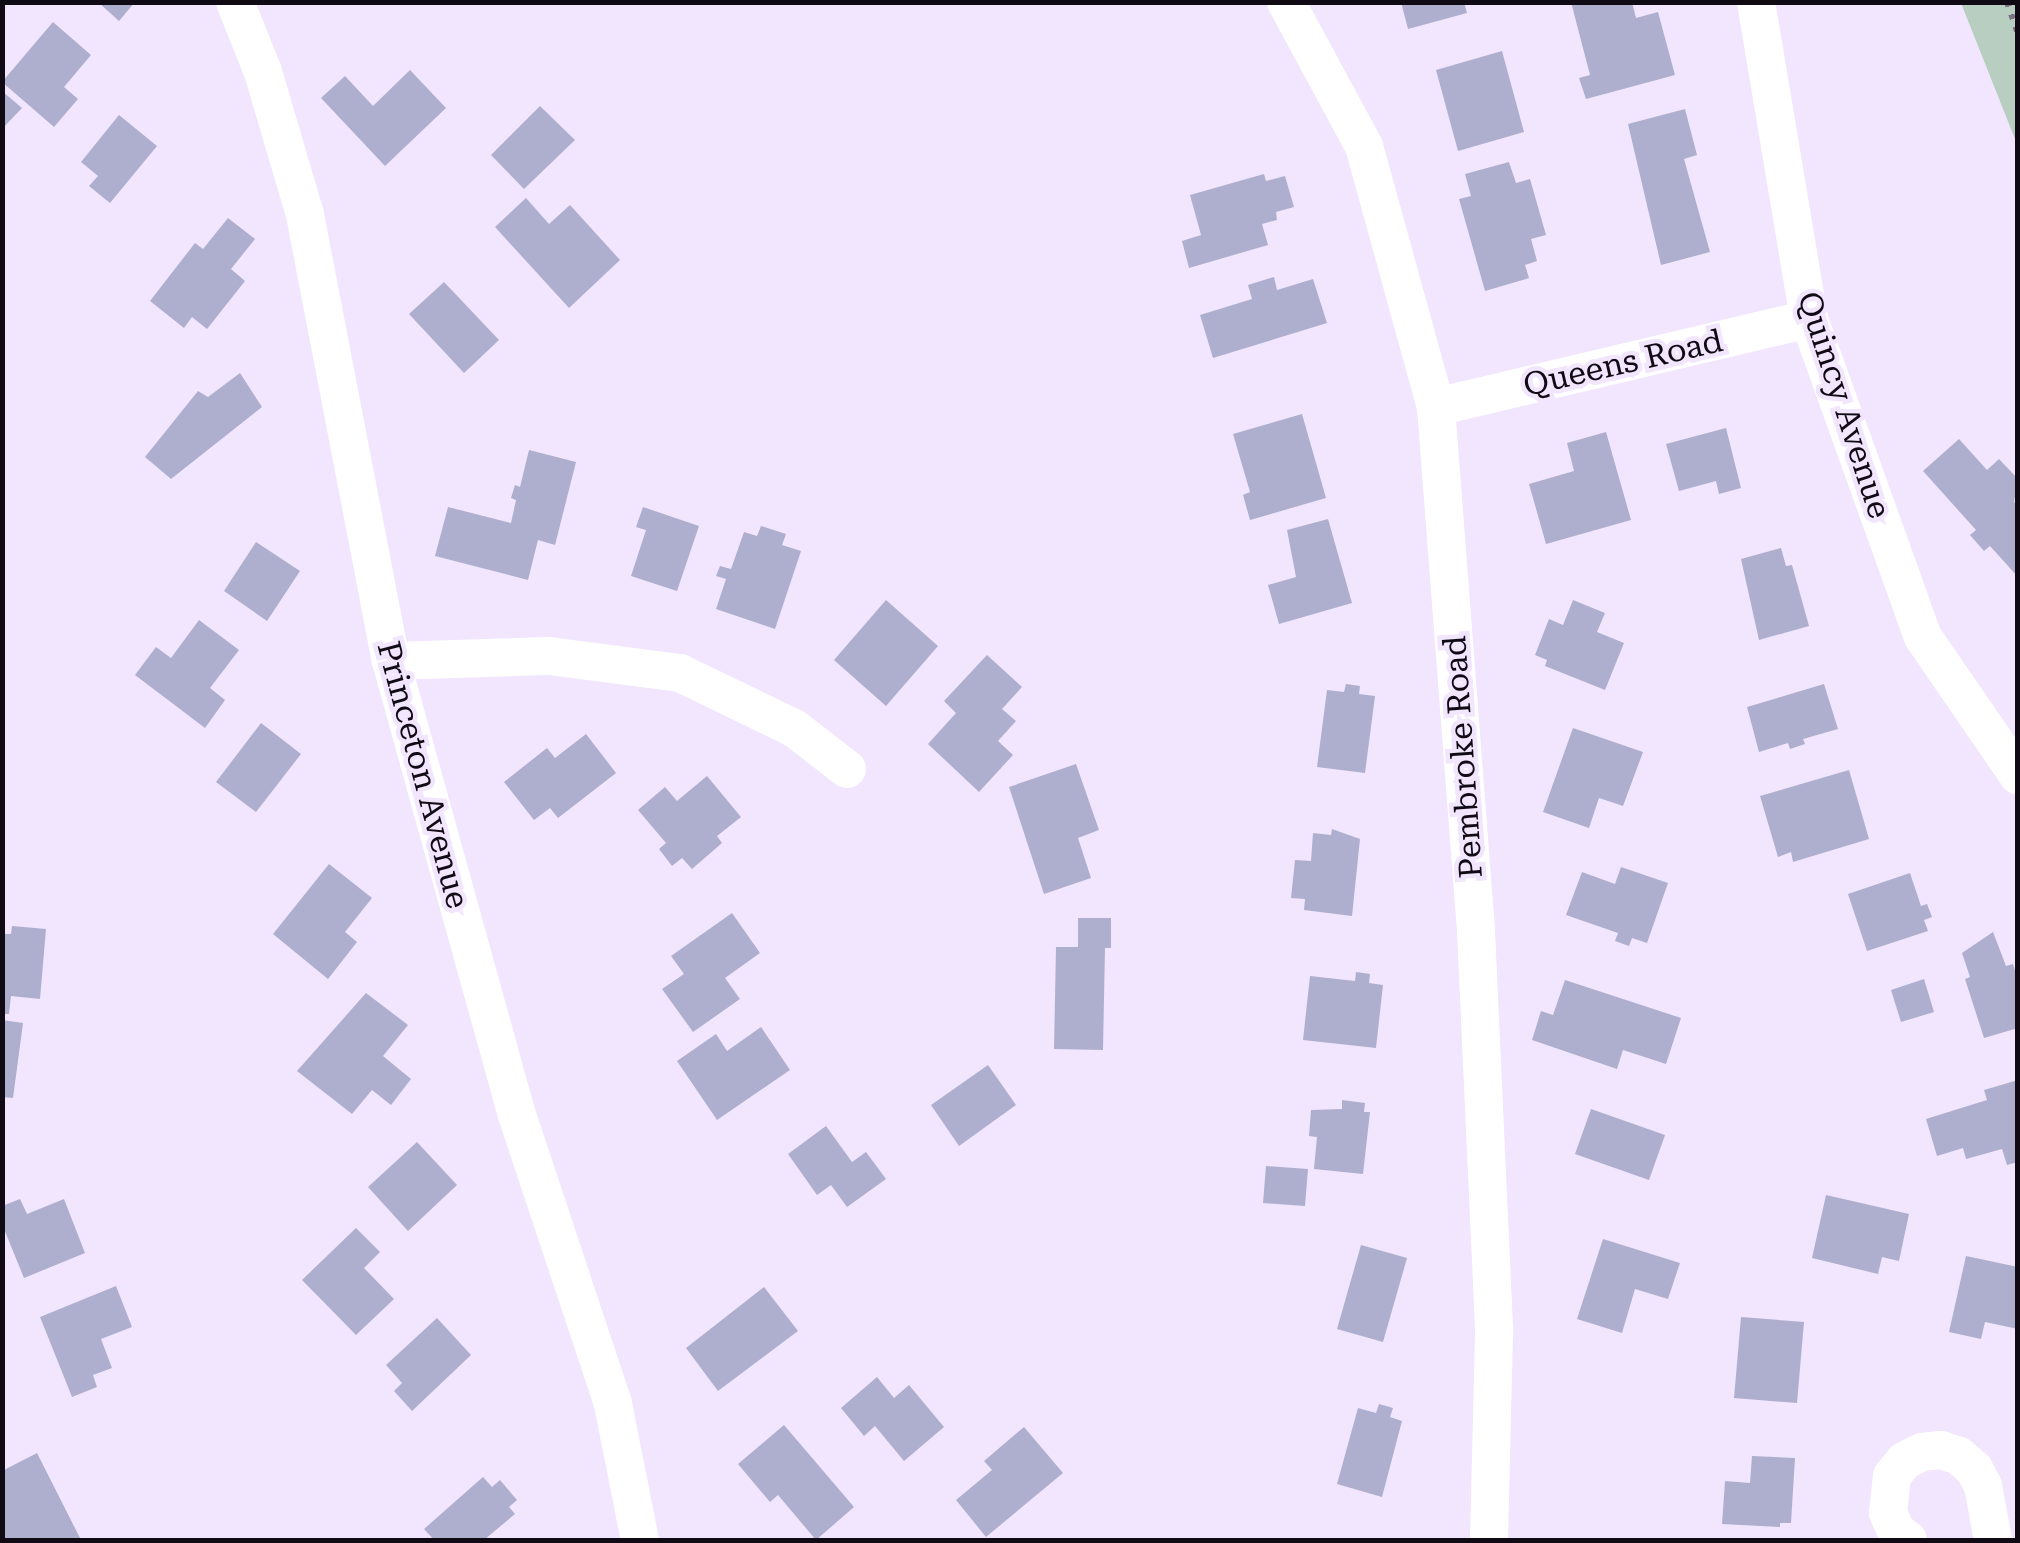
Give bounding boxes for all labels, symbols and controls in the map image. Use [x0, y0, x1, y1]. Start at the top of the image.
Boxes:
street label: Quincy Avenue [1789, 287, 1899, 523]
street label: Queens Road [1520, 321, 1726, 405]
street label: Pembroke Road [1435, 635, 1491, 879]
street label: Princeton Avenue [369, 637, 477, 913]

